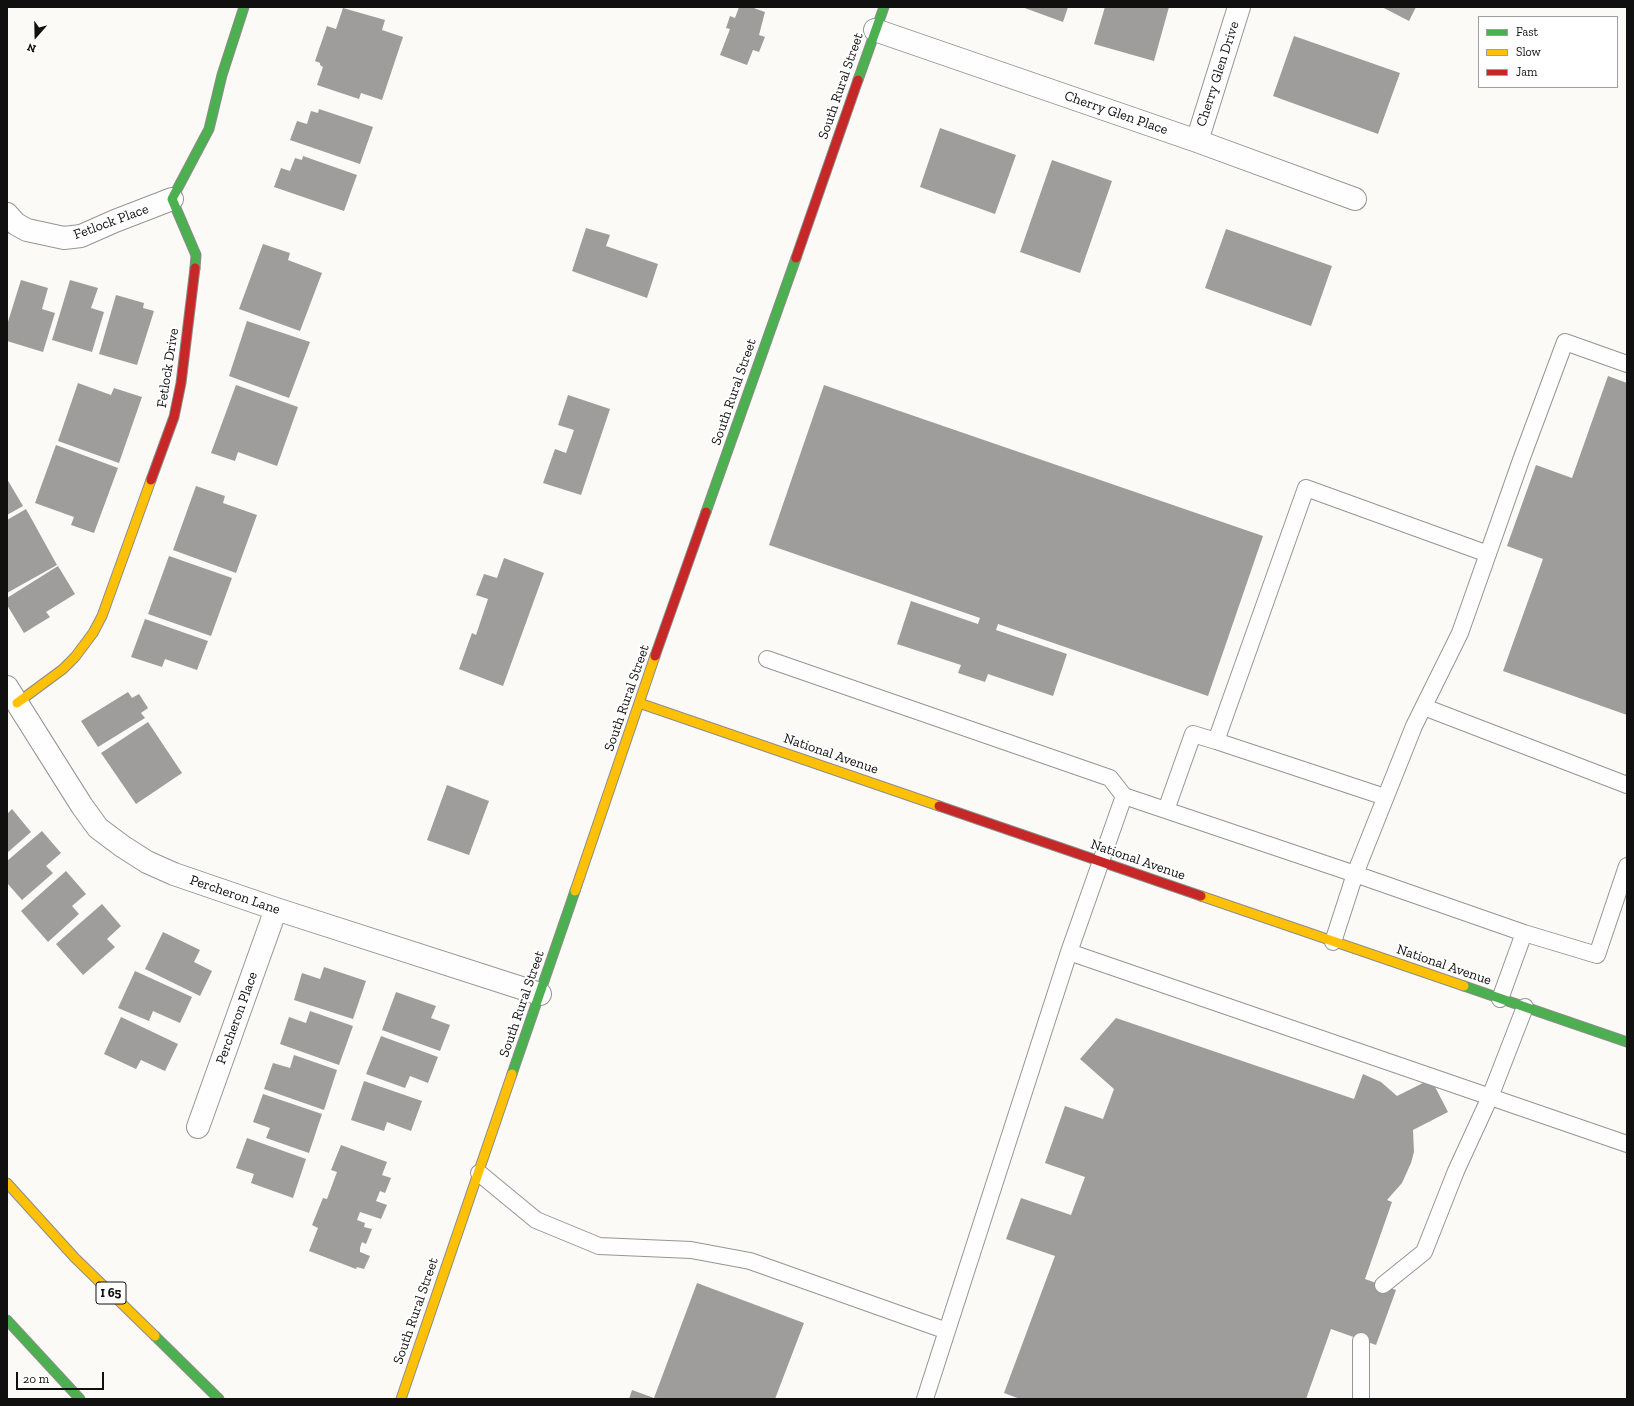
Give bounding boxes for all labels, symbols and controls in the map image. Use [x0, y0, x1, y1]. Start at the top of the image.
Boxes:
north arrow [16, 16, 56, 56]
legend [1478, 16, 1618, 88]
street label: Cherry Glen Drive [1193, 19, 1243, 129]
text: Fast [1516, 25, 1538, 39]
street label: South Rural Street [815, 30, 867, 142]
text: N [26, 40, 38, 55]
text: Slow [1516, 45, 1541, 59]
text: Jam [1516, 65, 1537, 79]
street label: Cherry Glen Place [1062, 87, 1170, 139]
street label: Fetlock Place [71, 201, 151, 243]
street label: Fetlock Drive [153, 327, 183, 409]
street label: South Rural Street [708, 336, 760, 448]
street label: South Rural Street [601, 642, 653, 754]
street label: National Avenue [781, 730, 881, 778]
street label: National Avenue [1088, 836, 1188, 884]
street label: Percheron Lane [188, 872, 282, 918]
street label: National Avenue [1394, 941, 1494, 989]
street label: South Rural Street [496, 948, 548, 1060]
street label: Percheron Place [213, 970, 261, 1066]
street label: South Rural Street [390, 1255, 442, 1367]
road number: I 65 [96, 1282, 126, 1304]
scale bar [18, 1364, 106, 1390]
text: 20 m [23, 1372, 49, 1386]

